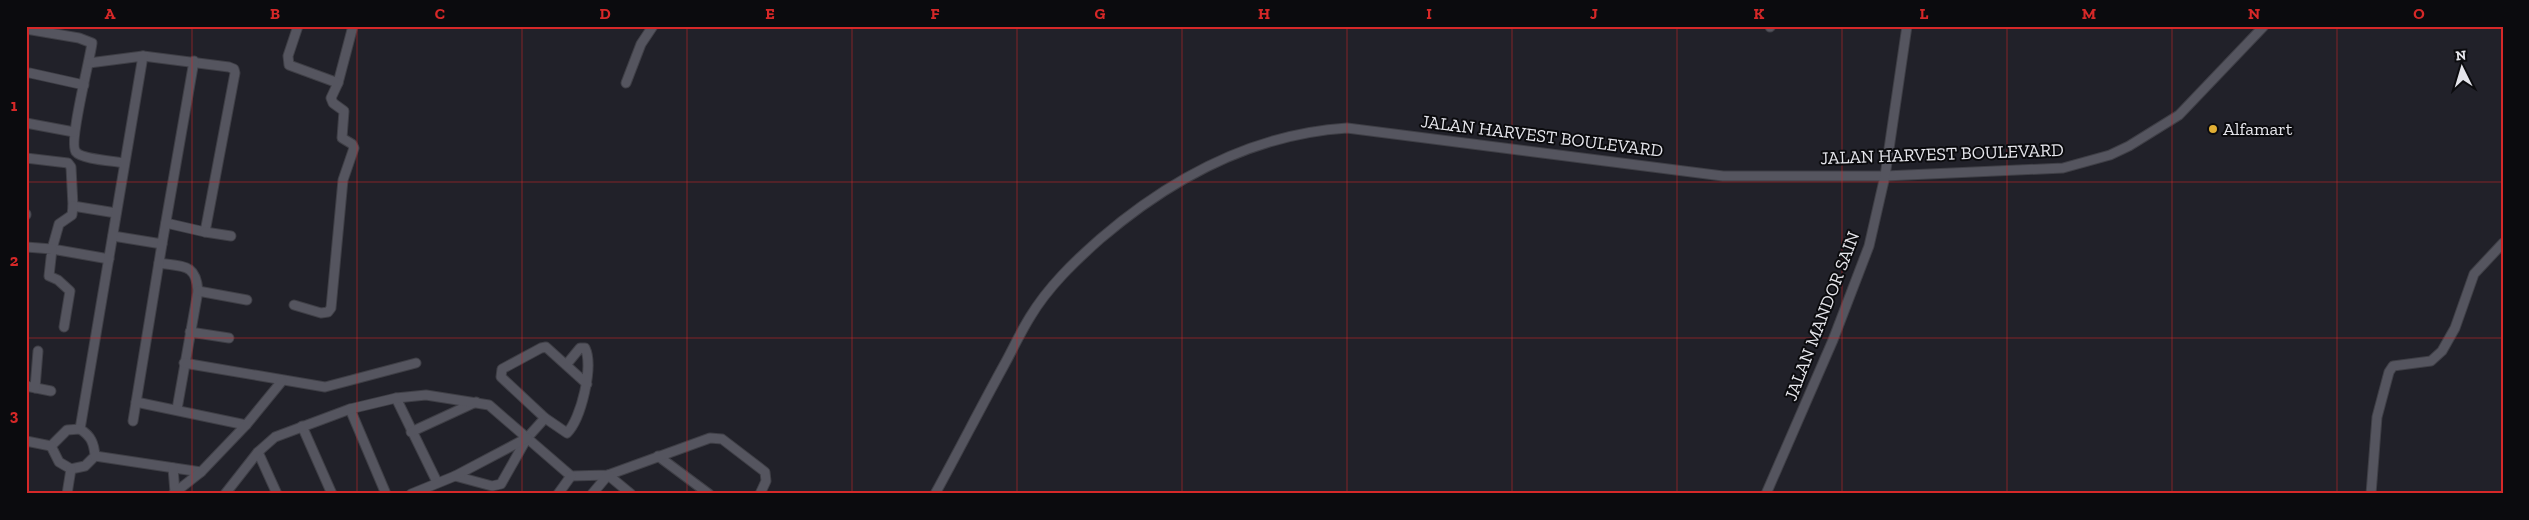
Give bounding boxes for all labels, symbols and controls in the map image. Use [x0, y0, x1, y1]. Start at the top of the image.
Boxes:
text: A [105, 4, 116, 23]
text: B [270, 4, 280, 23]
text: C [435, 4, 445, 23]
text: D [599, 4, 611, 23]
text: E [765, 4, 775, 23]
text: F [930, 4, 940, 23]
text: G [1095, 4, 1106, 23]
text: H [1258, 4, 1270, 23]
text: I [1426, 4, 1432, 23]
text: J [1590, 4, 1598, 23]
text: K [1754, 4, 1765, 23]
text: L [1920, 4, 1929, 23]
text: M [2082, 4, 2096, 23]
text: N [2248, 4, 2260, 23]
text: O [2413, 4, 2425, 23]
north arrow [2436, 42, 2486, 92]
text: N [2455, 47, 2467, 64]
text: 1 [11, 96, 18, 115]
street label: JALAN HARVEST BOULEVARD [1420, 110, 1664, 162]
place label: Alfamart [2223, 118, 2293, 140]
marker: Alfamart [2207, 123, 2219, 135]
street label: JALAN HARVEST BOULEVARD [1820, 139, 2064, 169]
street label: JALAN MANDOR SAIN [1780, 228, 1864, 404]
text: 2 [10, 251, 19, 270]
text: 3 [10, 406, 19, 425]

